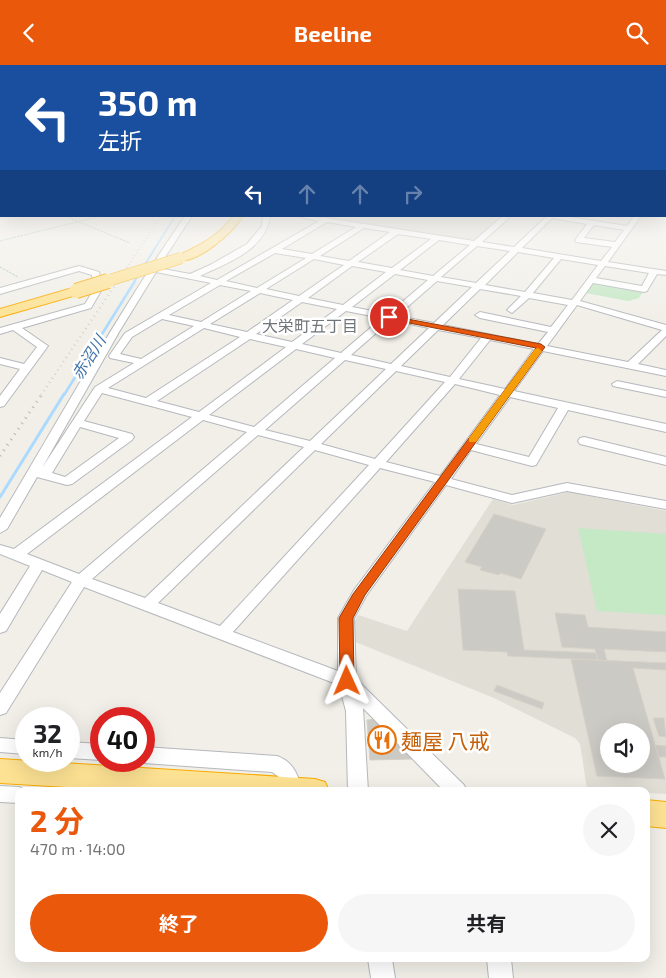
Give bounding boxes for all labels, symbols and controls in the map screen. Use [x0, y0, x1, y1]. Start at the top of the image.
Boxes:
icon: back [15, 19, 43, 47]
icon: search [623, 19, 651, 47]
text: Beeline [294, 20, 372, 46]
text: 350 m [98, 81, 198, 123]
icon: left [15, 85, 80, 150]
text: 左折 [98, 127, 142, 153]
icon: left [240, 180, 268, 208]
icon: ahead [293, 180, 321, 208]
icon: ahead [346, 180, 374, 208]
icon: right [399, 180, 427, 208]
pin [368, 296, 410, 338]
icon: arrive [375, 303, 403, 331]
district label: 大栄町五丁目 [262, 316, 358, 335]
water label: 赤沼川 [67, 330, 110, 382]
position arrow [320, 654, 372, 706]
speed limit sign: 40 [90, 707, 155, 772]
text: 32 [33, 718, 62, 748]
map controls [600, 723, 650, 773]
button: sound [600, 723, 650, 773]
restaurant icon: 麺屋 八戒 [367, 725, 397, 755]
place label: 麺屋 八戒 [401, 728, 490, 753]
text: km/h [33, 745, 62, 759]
text: 2 分 [30, 802, 84, 838]
button: close [583, 804, 635, 856]
text: 470 m · 14:00 [30, 839, 125, 858]
button: 終了 [30, 894, 328, 952]
button: 共有 [338, 894, 635, 952]

